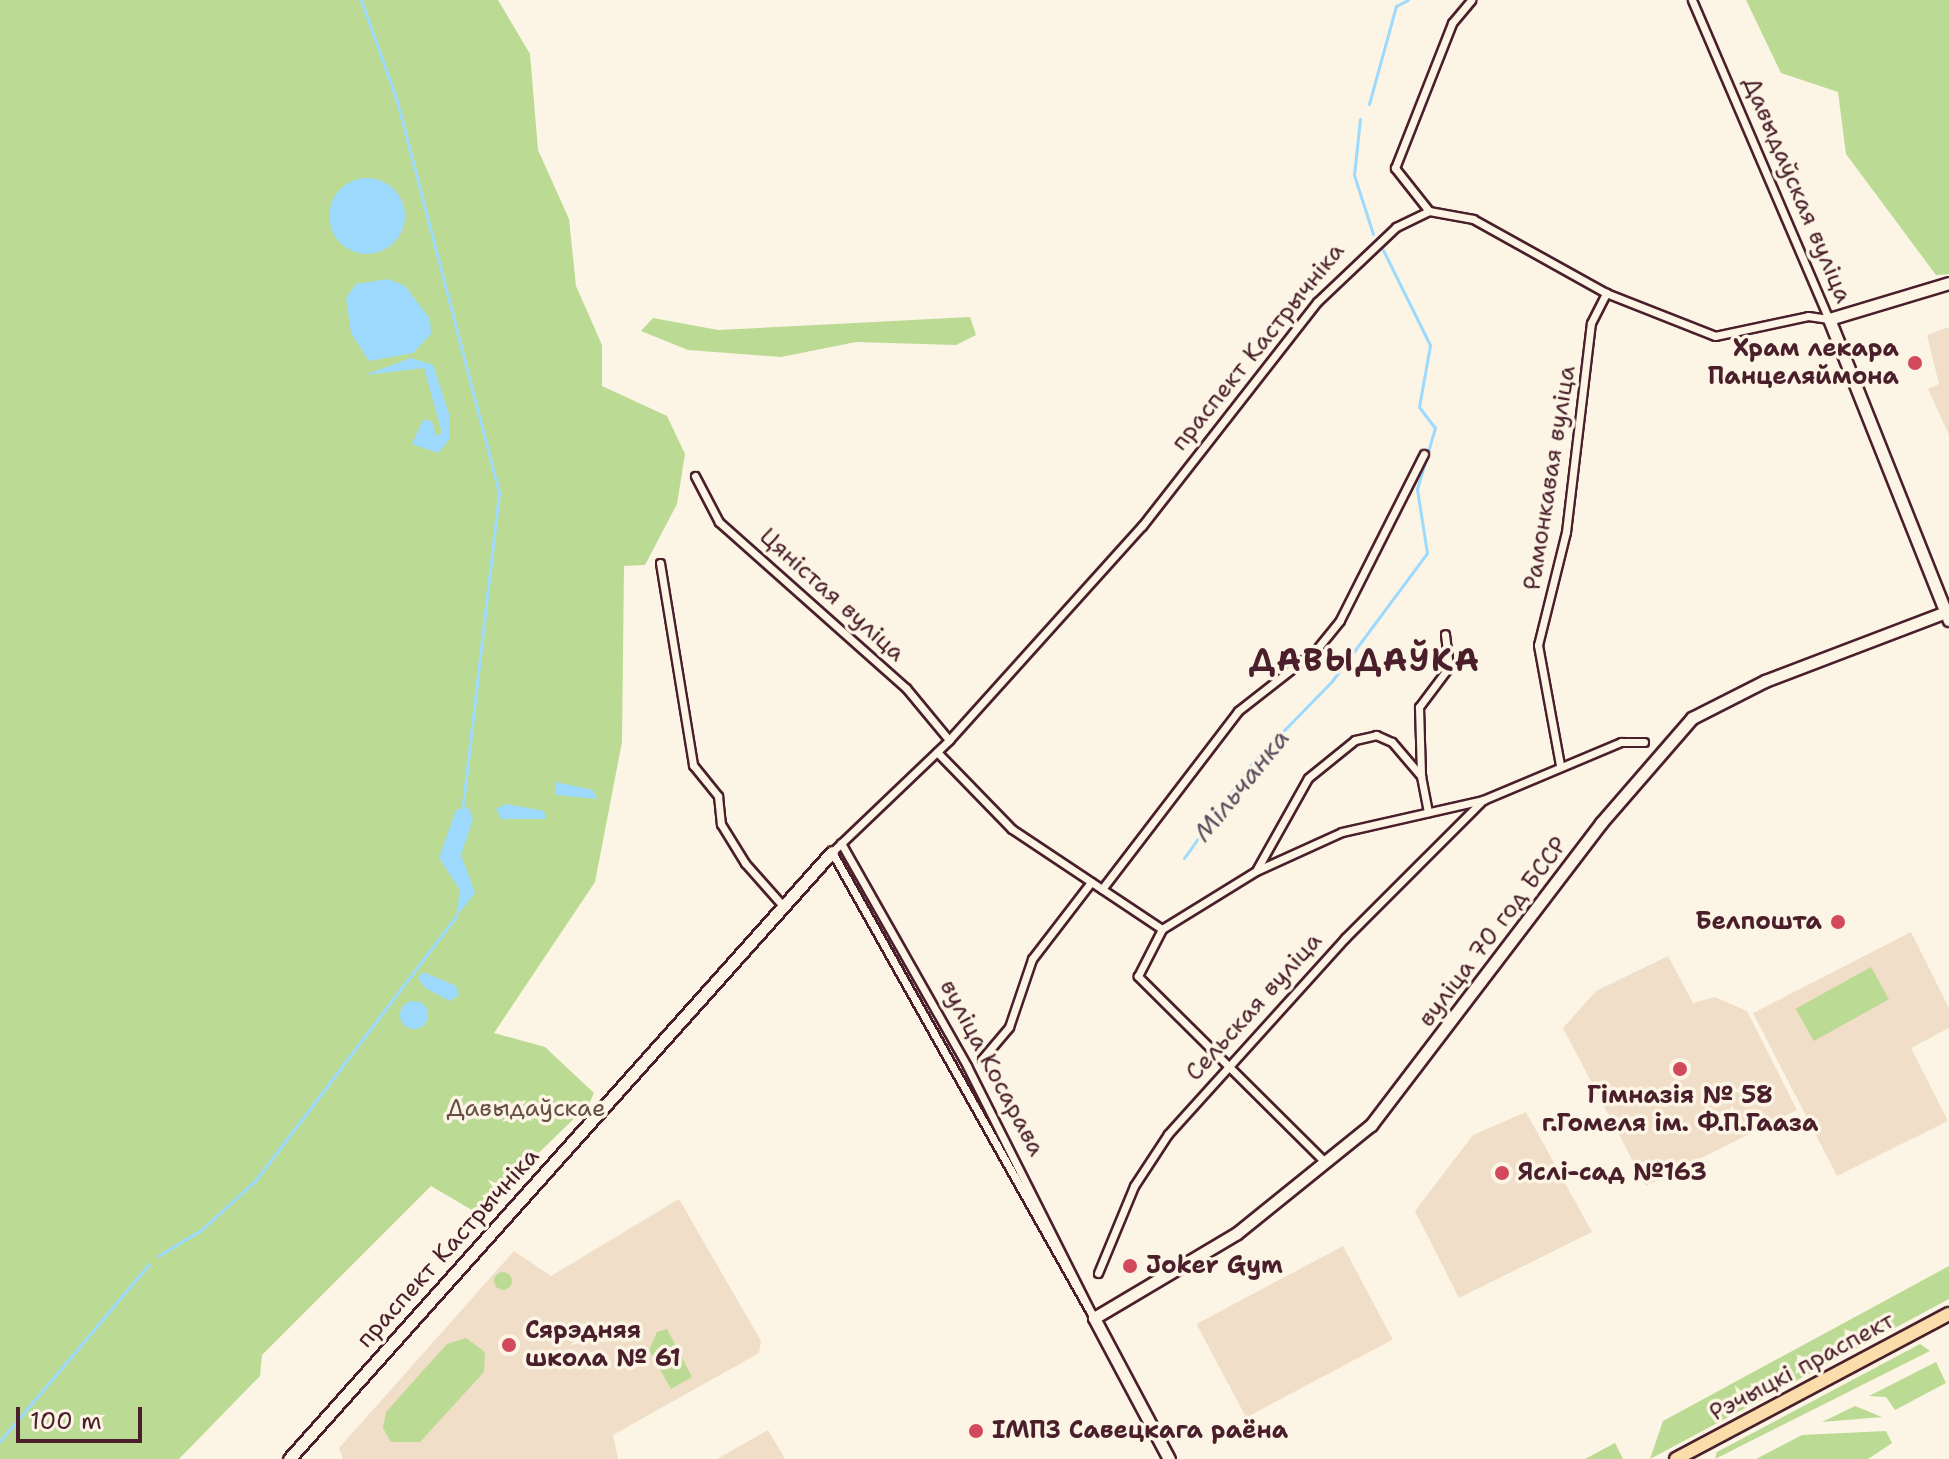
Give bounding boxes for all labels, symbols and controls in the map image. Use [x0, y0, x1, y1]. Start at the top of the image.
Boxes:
street label: Давыдаўская вуліца [1736, 73, 1858, 307]
street label: праспект Кастрычніка [1165, 237, 1351, 457]
place label: Храм лекара Панцеляймона [1708, 335, 1899, 391]
marker: Храм лекара Панцеляймона [1906, 354, 1924, 372]
street label: Рамонкавая вуліца [1518, 364, 1582, 592]
street label: Цяністая вуліца [753, 522, 911, 668]
district label: ДАВЫДАЎКА [1249, 641, 1481, 679]
water label: Мільчанка [1186, 723, 1296, 847]
street label: вуліца 70 год БССР [1412, 831, 1574, 1033]
place label: Белпошта [1695, 908, 1822, 936]
marker: Белпошта [1829, 913, 1847, 931]
street label: Сельская вуліца [1180, 927, 1328, 1087]
street label: вуліца Косарава [933, 975, 1051, 1161]
marker: Гімназія № 58 г.Гомеля ім. Ф.П.Гааза [1671, 1060, 1689, 1078]
place label: Гімназія № 58 г.Гомеля ім. Ф.П.Гааза [1542, 1082, 1818, 1138]
park label: Давыдаўскае [447, 1095, 605, 1123]
street label: праспект Кастрычніка [351, 1142, 545, 1354]
place label: Яслі-сад №163 [1518, 1159, 1707, 1187]
marker: Яслі-сад №163 [1493, 1164, 1511, 1182]
place label: Joker Gym [1146, 1252, 1283, 1280]
marker: Joker Gym [1121, 1257, 1139, 1275]
street label: Рэчыцкі праспект [1705, 1306, 1899, 1428]
place label: Сярэдняя школа № 61 [525, 1317, 681, 1373]
marker: Сярэдняя школа № 61 [500, 1336, 518, 1354]
scale bar [20, 1391, 146, 1441]
text: 100 m [30, 1405, 102, 1437]
place label: ІМПЗ Савецкага раёна [992, 1417, 1288, 1445]
marker: ІМПЗ Савецкага раёна [967, 1422, 985, 1440]

